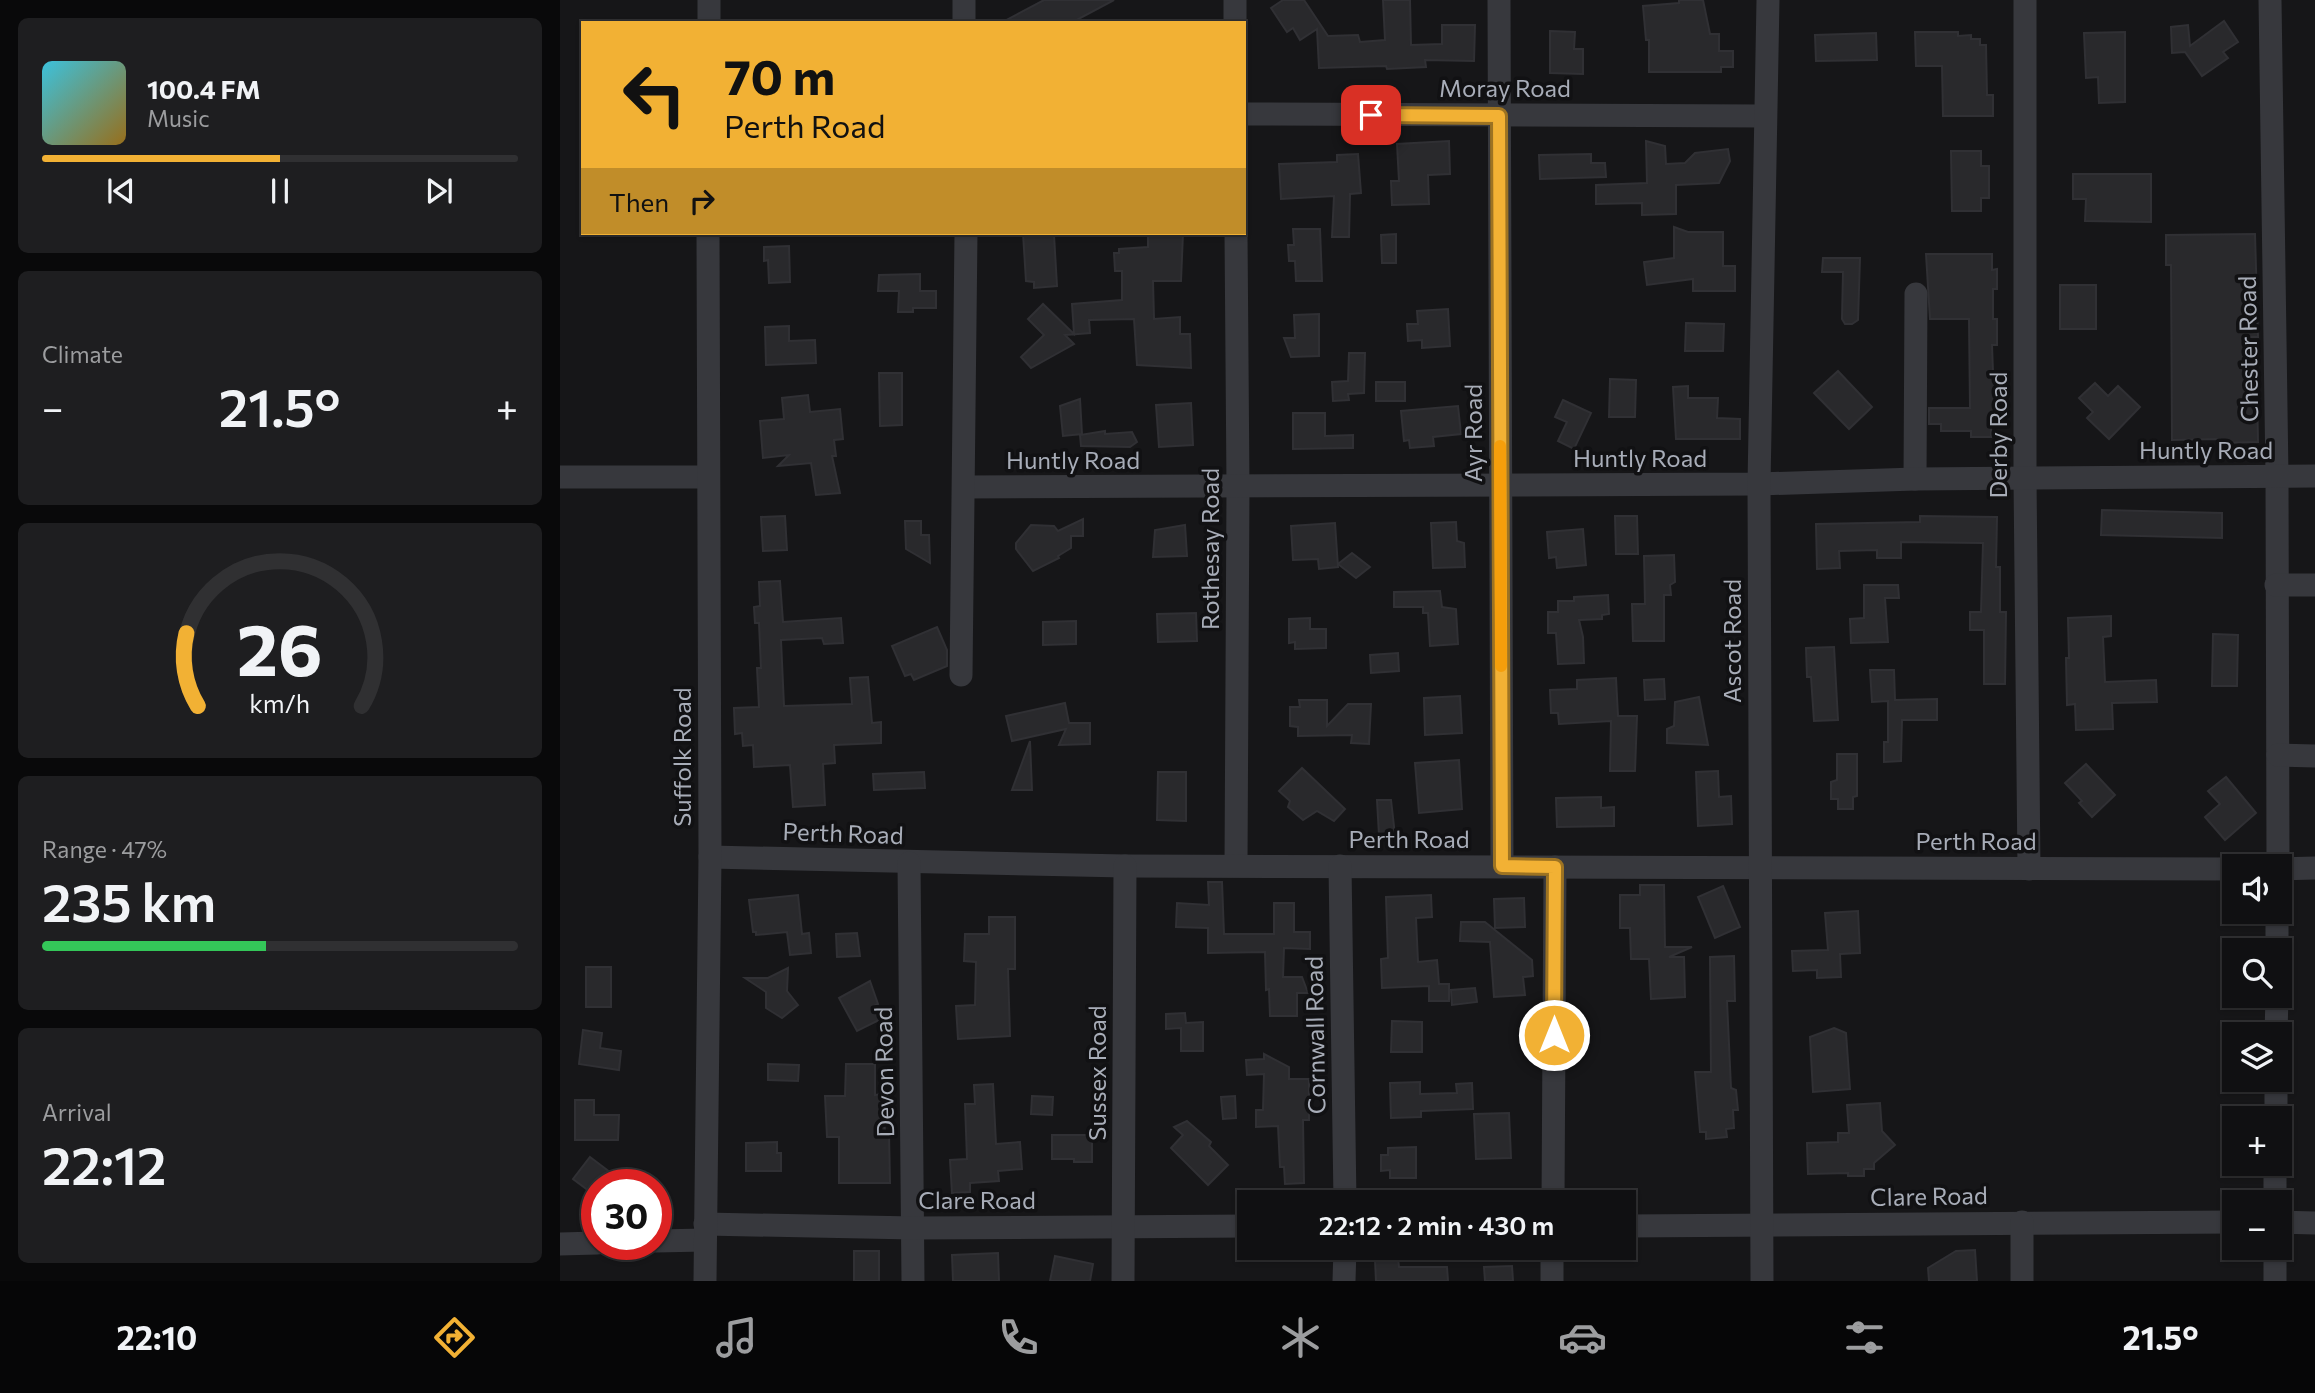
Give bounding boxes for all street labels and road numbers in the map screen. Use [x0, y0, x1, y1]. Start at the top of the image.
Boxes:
street label: Moray Road [1439, 73, 1571, 102]
street label: Chester Road [2232, 276, 2263, 422]
street label: Derby Road [1983, 372, 2012, 498]
street label: Ayr Road [1458, 384, 1487, 482]
street label: Huntly Road [2139, 435, 2273, 464]
street label: Huntly Road [1573, 443, 1707, 472]
street label: Huntly Road [1006, 445, 1140, 474]
street label: Rothesay Road [1195, 468, 1224, 630]
street label: Ascot Road [1717, 579, 1746, 703]
street label: Suffolk Road [667, 687, 696, 827]
street label: Perth Road [782, 816, 904, 849]
street label: Perth Road [1348, 824, 1470, 853]
street label: Perth Road [1915, 826, 2037, 855]
street label: Cornwall Road [1299, 956, 1330, 1114]
street label: Sussex Road [1082, 1005, 1111, 1141]
street label: Devon Road [868, 1006, 899, 1138]
street label: Clare Road [1870, 1180, 1988, 1211]
street label: Clare Road [918, 1185, 1036, 1214]

